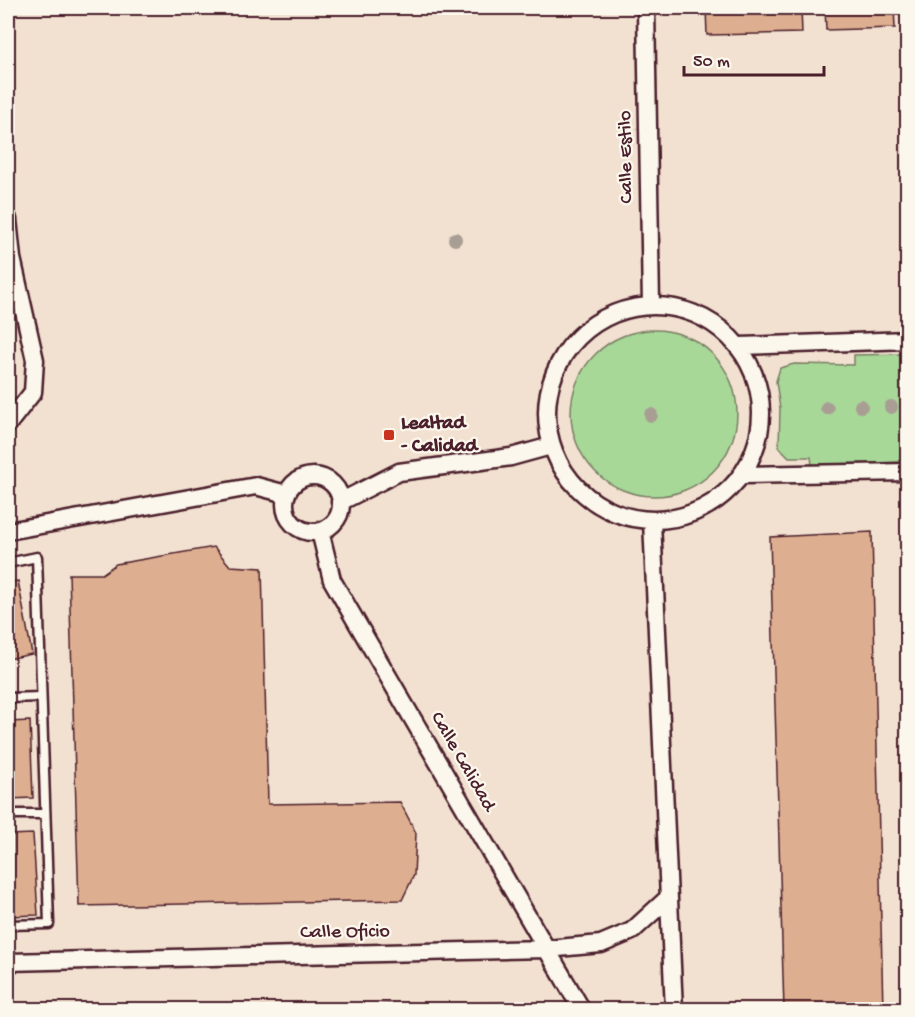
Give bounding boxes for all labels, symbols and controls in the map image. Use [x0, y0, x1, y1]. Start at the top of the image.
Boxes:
scale bar [684, 39, 824, 77]
text: 50 m [693, 52, 730, 73]
street label: Calle Estilo [615, 110, 639, 204]
place label: Lealtad - Calidad [401, 413, 480, 459]
marker: Lealtad - Calidad [382, 428, 396, 442]
street label: Calle Calidad [424, 708, 501, 818]
street label: Calle Oficio [300, 921, 390, 945]

